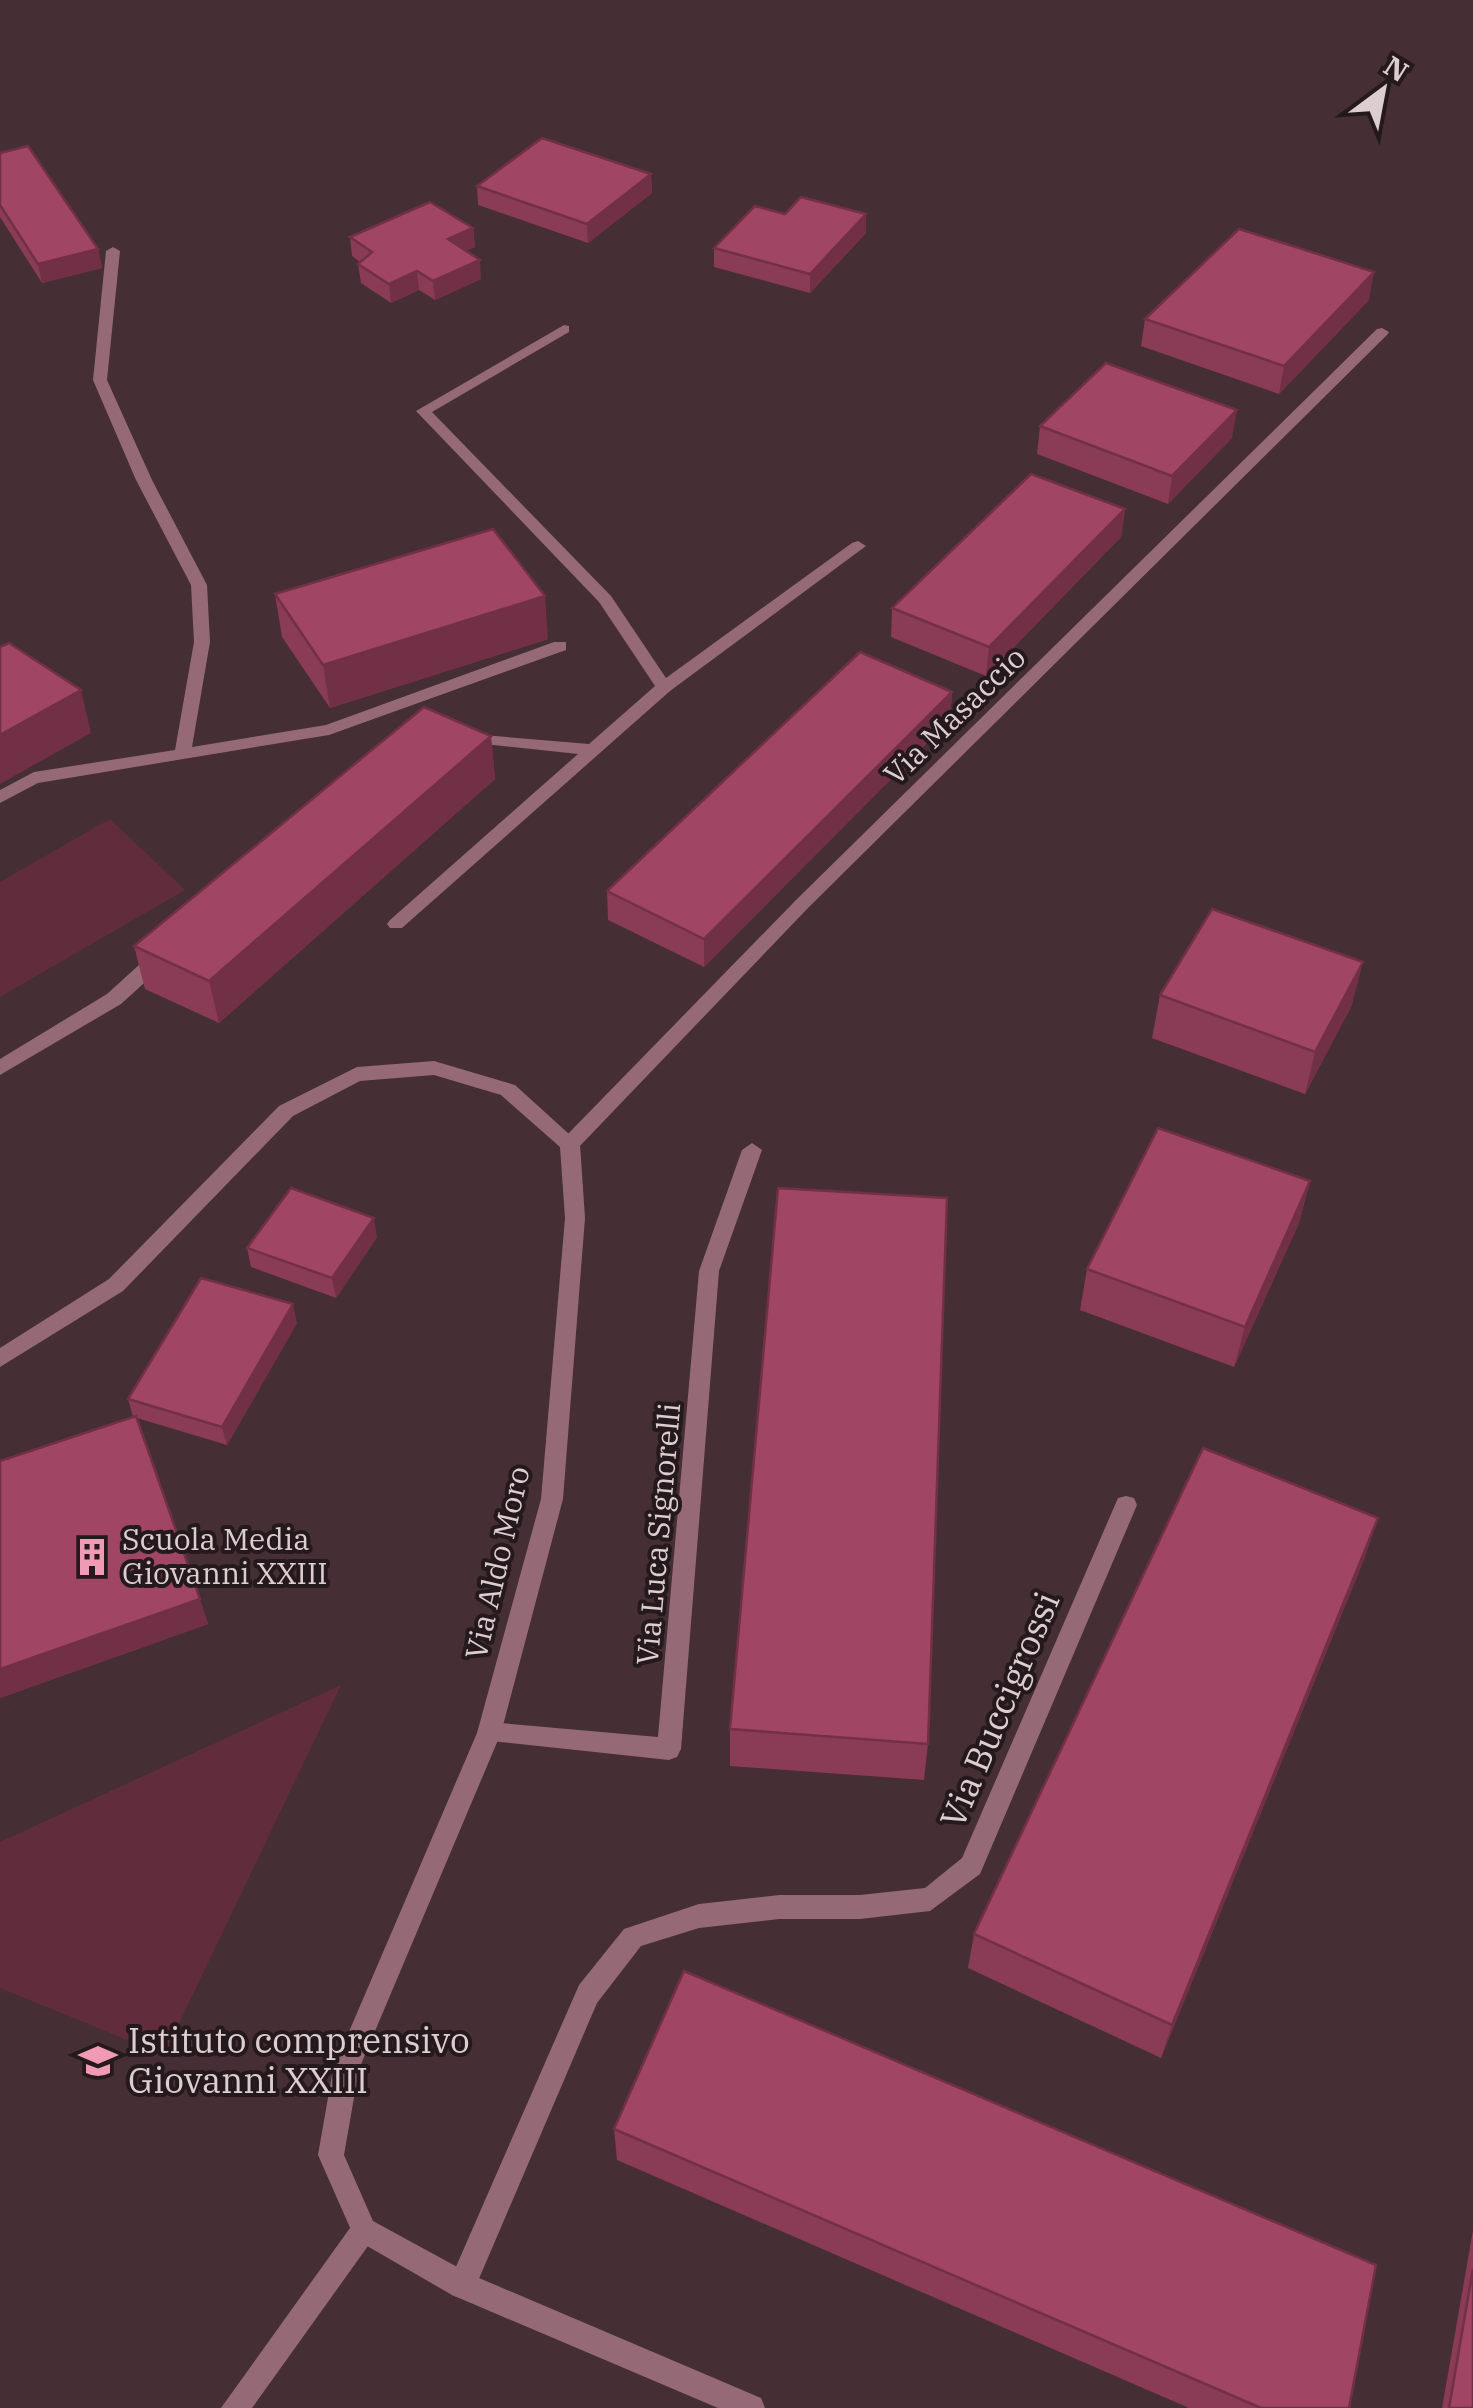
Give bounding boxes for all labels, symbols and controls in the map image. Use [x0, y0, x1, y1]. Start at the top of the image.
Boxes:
north arrow [1333, 40, 1433, 140]
text: N [1377, 47, 1416, 90]
street label: Via Masaccio [875, 637, 1033, 792]
street label: Via Luca Signorelli [627, 1401, 688, 1667]
street label: Via Aldo Moro [455, 1462, 538, 1663]
place label: Scuola Media Giovanni XXIII [122, 1519, 328, 1592]
building icon: Scuola Media Giovanni XXIII [71, 1536, 113, 1578]
street label: Via Buccigrossi [929, 1585, 1069, 1834]
place label: Istituto comprensivo Giovanni XXIII [128, 2017, 470, 2103]
school or university icon: Istituto comprensivo Giovanni XXIII [77, 2040, 119, 2082]

